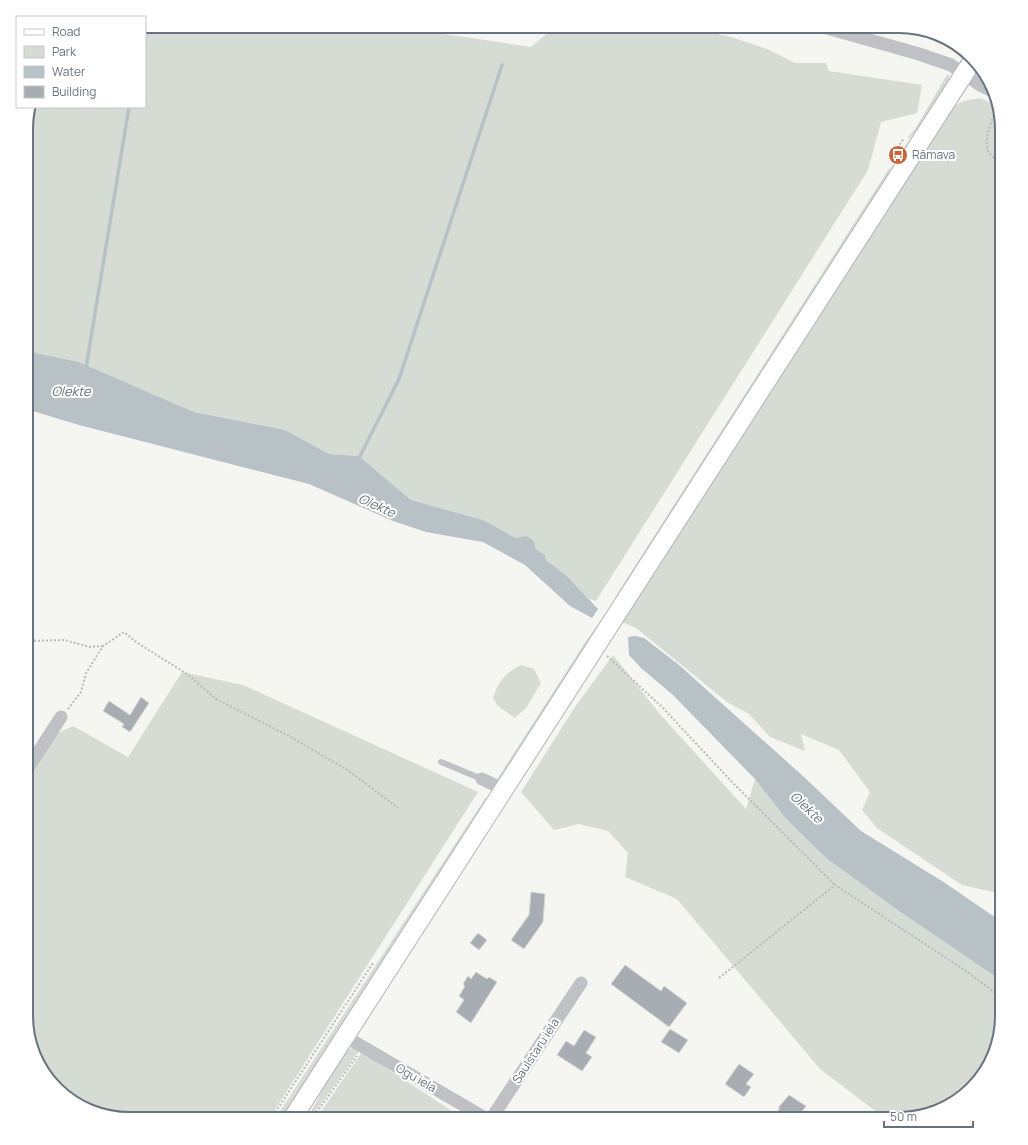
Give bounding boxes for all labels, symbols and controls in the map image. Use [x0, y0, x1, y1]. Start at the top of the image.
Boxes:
legend [16, 16, 146, 108]
text: Road [52, 23, 80, 40]
text: Park [52, 43, 77, 60]
text: Water [52, 63, 86, 80]
text: Building [52, 83, 96, 100]
bus stop icon: Rāmava [887, 144, 909, 166]
place label: Rāmava [912, 146, 955, 163]
water label: Olekte [51, 382, 92, 400]
water label: Olekte [356, 489, 400, 522]
water label: Olekte [787, 787, 828, 828]
street label: Saulstaru iela [508, 1015, 563, 1087]
street label: Ogu iela [393, 1059, 440, 1096]
scale bar [884, 1103, 973, 1129]
text: 50 m [890, 1108, 917, 1125]

